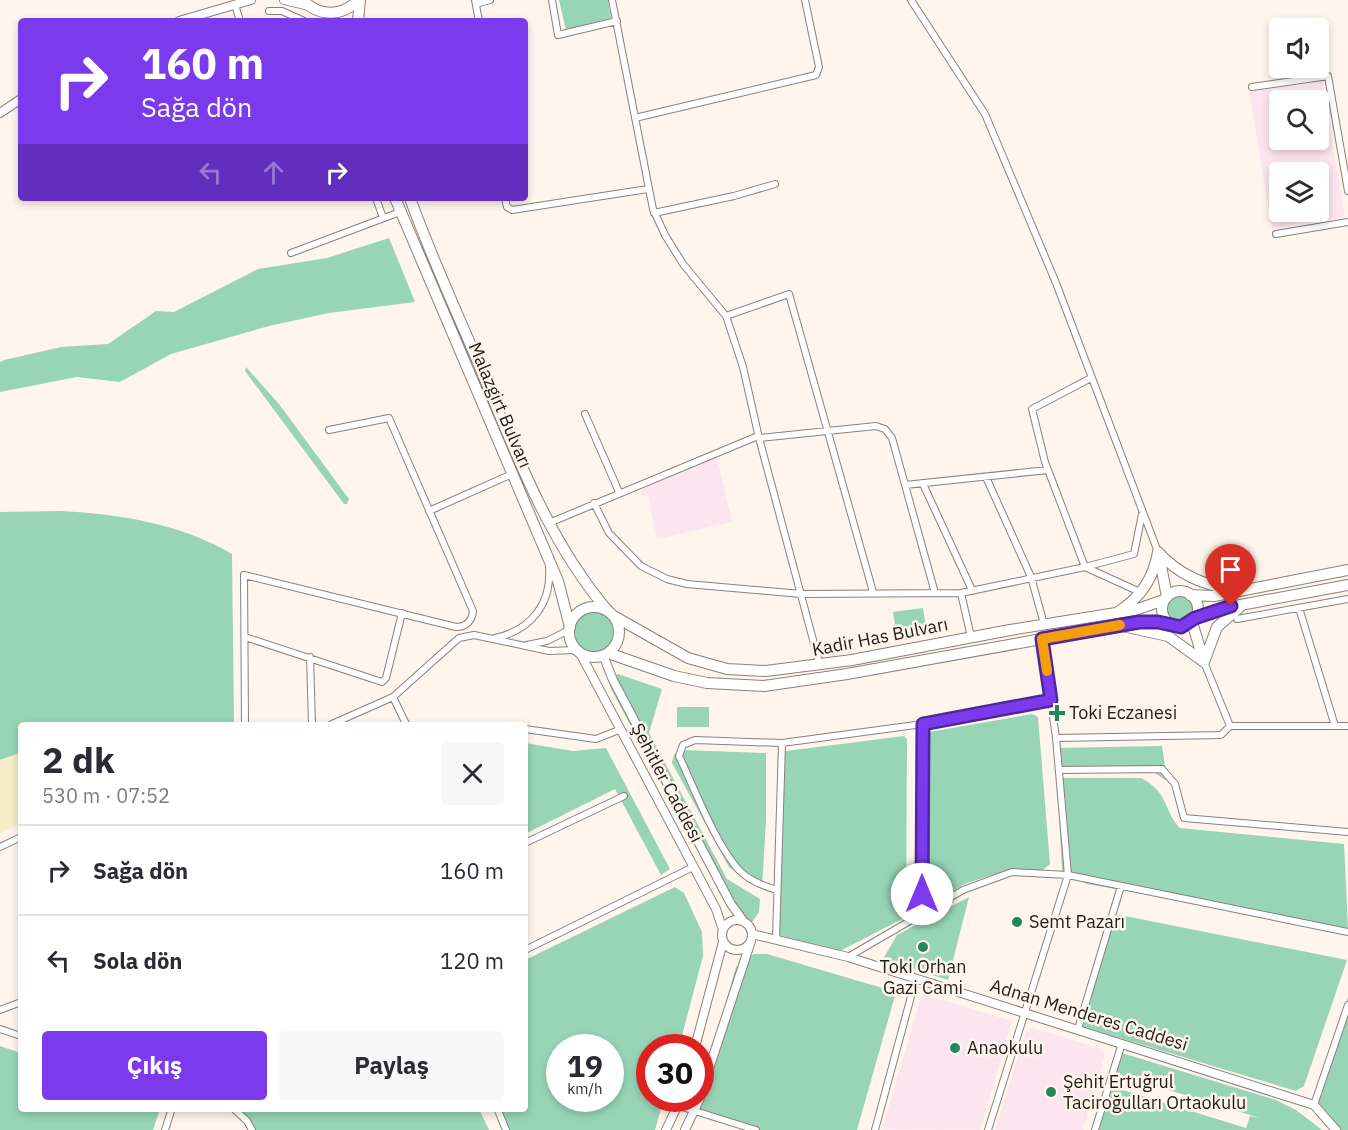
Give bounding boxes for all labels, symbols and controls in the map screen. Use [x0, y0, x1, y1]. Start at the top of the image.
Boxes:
map controls [1269, 18, 1329, 222]
button: sound [1269, 18, 1329, 78]
text: 160 m [141, 36, 264, 91]
icon: right [42, 42, 120, 120]
text: Sağa dön [141, 89, 252, 124]
button: search [1269, 90, 1329, 150]
icon: left [194, 156, 227, 189]
icon: ahead [257, 156, 290, 189]
icon: right [320, 156, 353, 189]
button: layers [1269, 162, 1329, 222]
street label: Malazgirt Bulvarı [464, 338, 537, 471]
pin [1205, 544, 1256, 606]
icon: arrive [1214, 553, 1247, 586]
street label: Kadir Has Bulvarı [810, 612, 950, 661]
place label: Toki Eczanesi [1069, 701, 1177, 724]
marker: Toki Eczanesi [1050, 706, 1064, 720]
street label: Şehitler Caddesi [626, 719, 709, 846]
text: 2 dk [42, 736, 115, 783]
button: close [441, 742, 504, 805]
text: 530 m · 07:52 [42, 782, 170, 809]
icon: right [42, 854, 75, 887]
text: Sağa dön [93, 856, 188, 885]
text: 160 m [440, 856, 504, 885]
position arrow [890, 862, 954, 926]
place label: Semt Pazarı [1029, 910, 1125, 933]
marker: Semt Pazarı [1010, 915, 1024, 929]
marker: Toki Orhan Gazi Cami [916, 940, 930, 954]
icon: left [42, 944, 75, 977]
text: Sola dön [93, 946, 182, 975]
text: 120 m [440, 946, 504, 975]
place label: Toki Orhan Gazi Cami [880, 955, 966, 999]
street label: Adnan Menderes Caddesi [987, 973, 1191, 1056]
button: Çıkış [42, 1031, 267, 1100]
button: Paylaş [279, 1031, 504, 1100]
speed limit sign: 30 [636, 1034, 714, 1112]
place label: Anaokulu [967, 1036, 1043, 1059]
marker: Anaokulu [948, 1041, 962, 1055]
text: 19 [567, 1046, 603, 1085]
place label: Şehit Ertuğrul Taciroğulları Ortaokulu [1063, 1070, 1246, 1114]
text: km/h [567, 1079, 603, 1098]
marker: Şehit Ertuğrul Taciroğulları Ortaokulu [1044, 1085, 1058, 1099]

